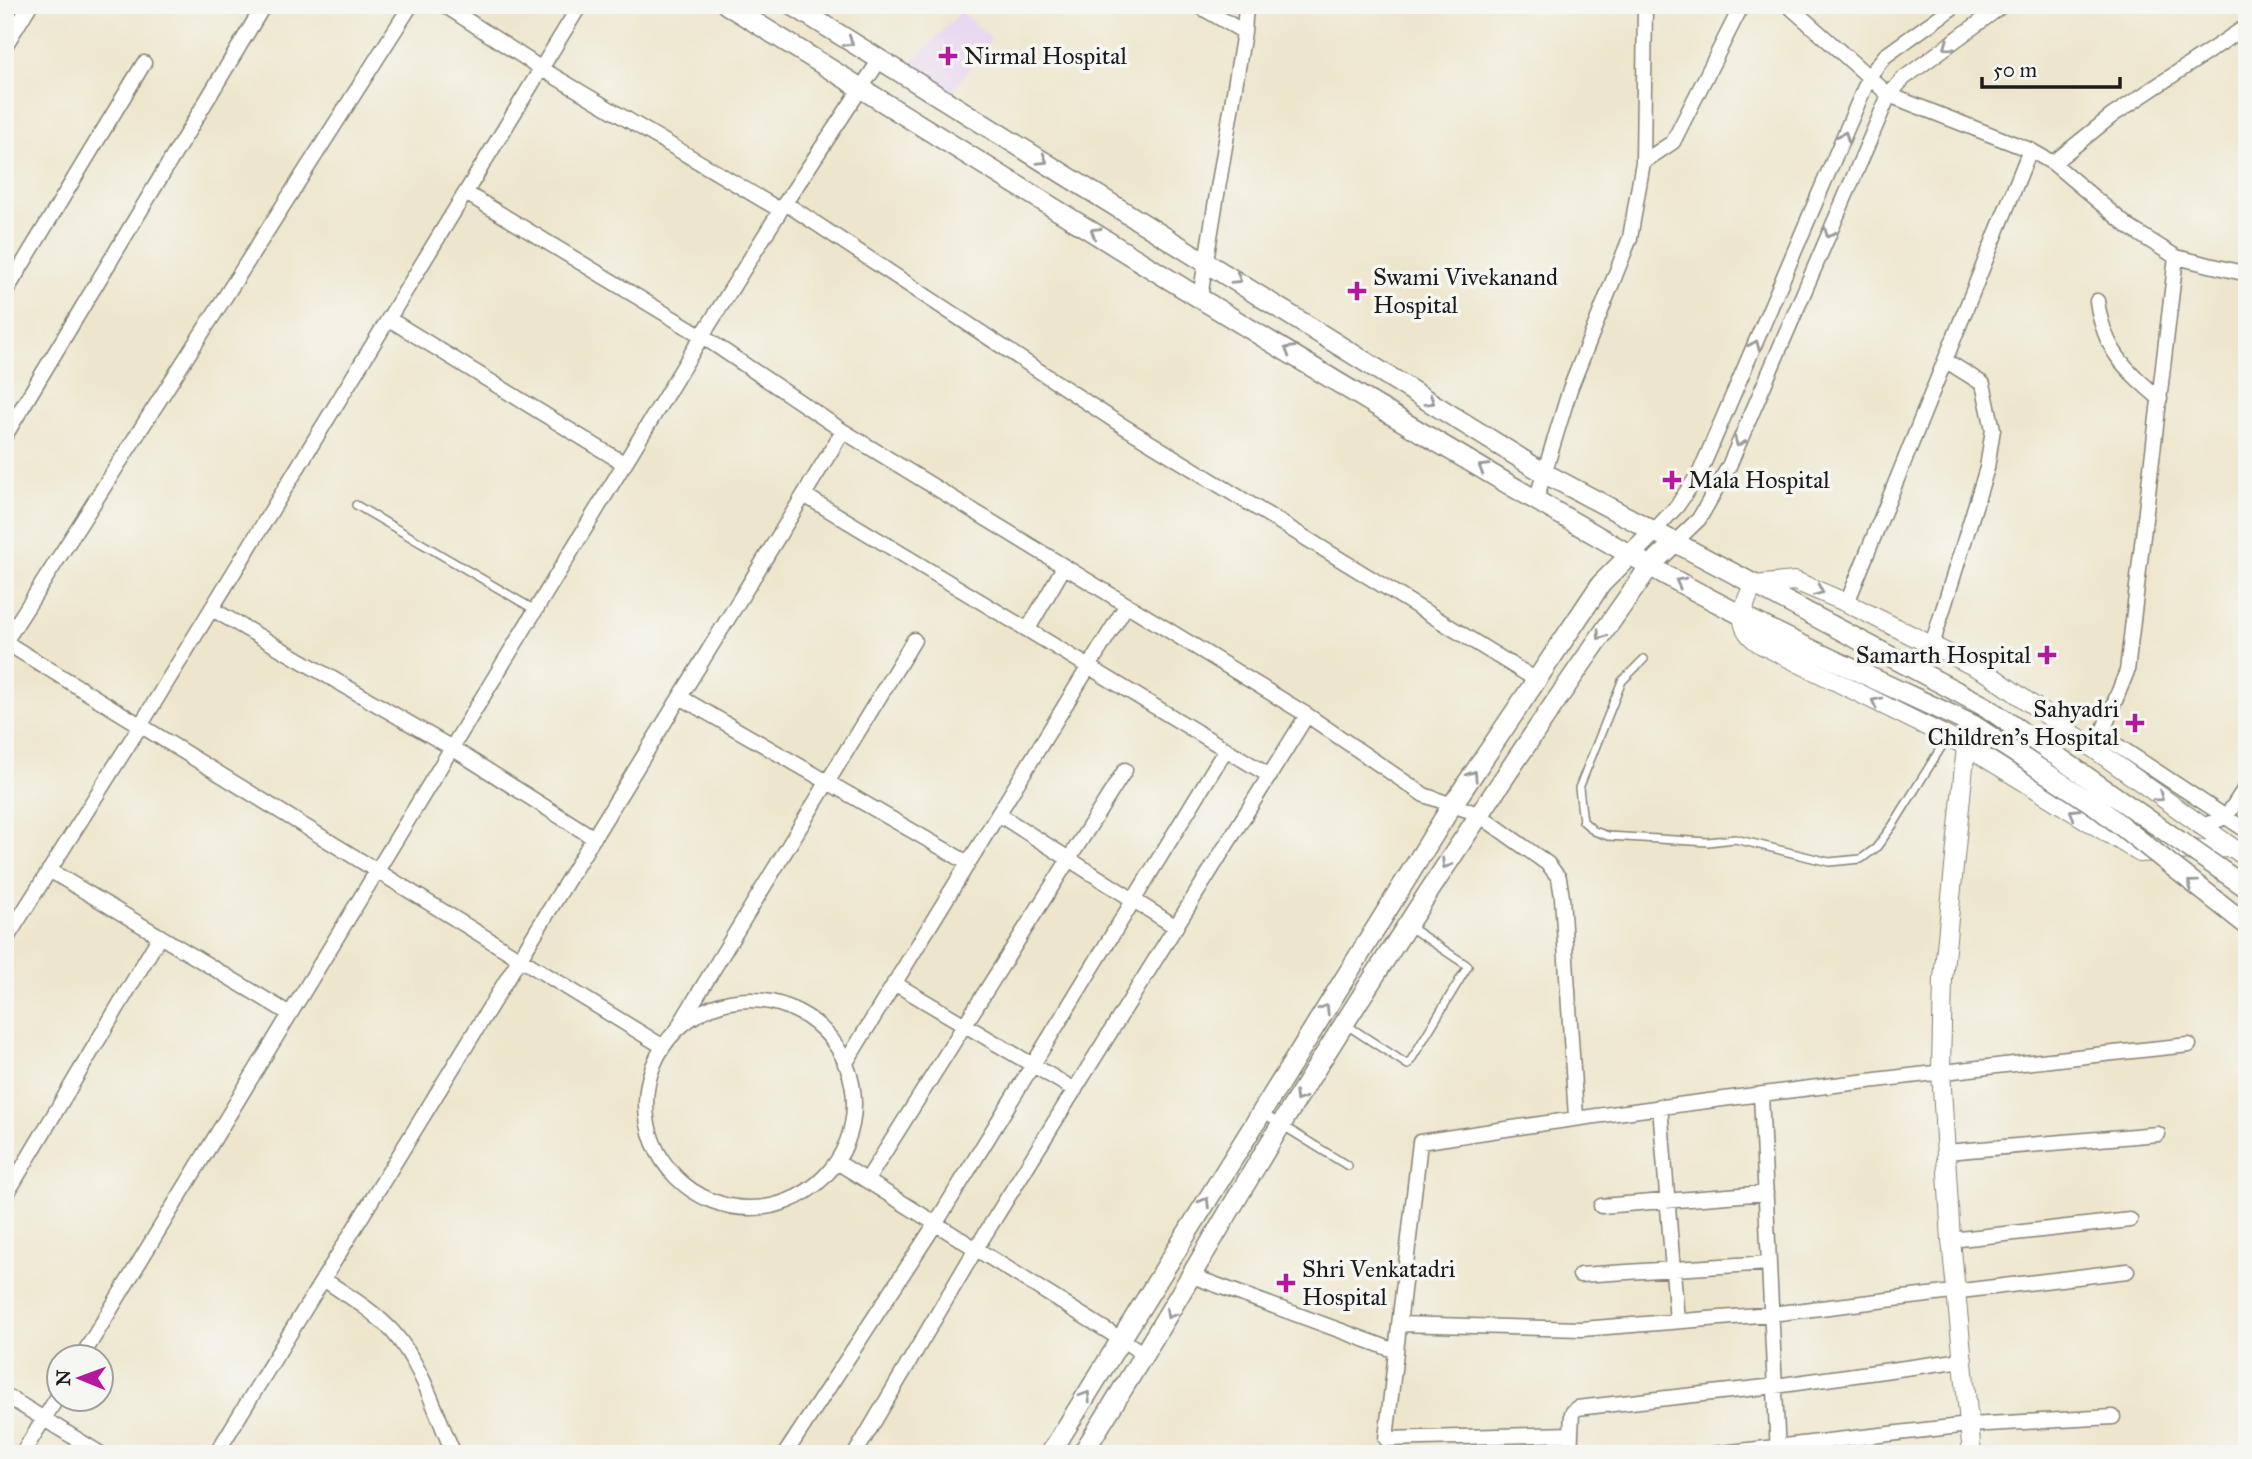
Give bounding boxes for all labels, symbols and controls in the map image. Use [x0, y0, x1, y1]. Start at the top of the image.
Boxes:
one-way arrow [842, 33, 855, 46]
one-way arrow [1943, 38, 1956, 50]
place label: Nirmal Hospital [964, 41, 1127, 71]
marker: Nirmal Hospital [938, 46, 958, 66]
scale bar [1982, 46, 2121, 90]
text: 50 m [1993, 57, 2038, 83]
one-way arrow [1836, 130, 1850, 143]
one-way arrow [1036, 152, 1049, 165]
one-way arrow [1823, 226, 1837, 238]
one-way arrow [1089, 227, 1102, 240]
place label: Swami Vivekanand Hospital [1373, 262, 1558, 320]
one-way arrow [1230, 271, 1243, 284]
marker: Swami Vivekanand Hospital [1347, 281, 1367, 301]
one-way arrow [1746, 339, 1760, 351]
one-way arrow [1283, 346, 1296, 359]
one-way arrow [1422, 392, 1435, 405]
one-way arrow [1733, 435, 1747, 447]
one-way arrow [1478, 464, 1491, 477]
place label: Mala Hospital [1688, 465, 1830, 495]
marker: Mala Hospital [1662, 470, 1682, 490]
one-way arrow [1675, 577, 1688, 590]
one-way arrow [1811, 583, 1824, 597]
one-way arrow [1597, 627, 1609, 640]
place label: Samarth Hospital [1856, 640, 2032, 670]
marker: Samarth Hospital [2037, 645, 2057, 665]
place label: Sahyadri Children's Hospital [1928, 694, 2120, 752]
one-way arrow [1871, 696, 1883, 710]
marker: Sahyadri Children's Hospital [2125, 713, 2145, 733]
one-way arrow [1464, 770, 1477, 783]
one-way arrow [2151, 788, 2164, 801]
one-way arrow [2069, 808, 2082, 821]
one-way arrow [1442, 856, 1455, 869]
one-way arrow [2187, 879, 2200, 892]
one-way arrow [1317, 1003, 1330, 1016]
one-way arrow [1294, 1090, 1307, 1103]
one-way arrow [1197, 1196, 1210, 1209]
place label: Shri Venkatadri Hospital [1302, 1254, 1456, 1312]
marker: Shri Venkatadri Hospital [1276, 1273, 1296, 1293]
one-way arrow [1165, 1306, 1178, 1319]
north arrow [46, 1344, 116, 1414]
text: N [52, 1369, 75, 1386]
one-way arrow [1078, 1390, 1091, 1403]

